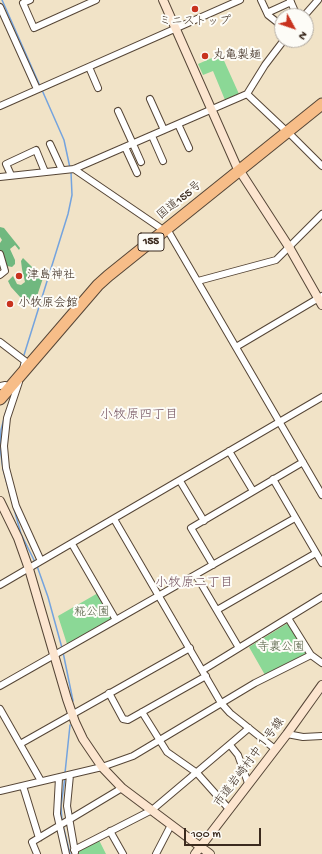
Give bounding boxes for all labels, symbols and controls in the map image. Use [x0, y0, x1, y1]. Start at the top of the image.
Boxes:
marker: ミニストップ [190, 4, 200, 14]
north arrow [274, 8, 314, 48]
place label: ミニストップ [159, 15, 231, 29]
text: N [296, 28, 309, 42]
place label: 丸亀製麺 [213, 49, 261, 63]
marker: 丸亀製麺 [200, 51, 210, 61]
street label: 国道155号 [155, 179, 205, 223]
road number: 155 [138, 233, 164, 251]
place label: 津島神社 [27, 269, 75, 283]
marker: 津島神社 [14, 271, 24, 281]
place label: 小牧原会館 [18, 297, 78, 311]
marker: 小牧原会館 [5, 299, 15, 309]
district label: 小牧原四丁目 [100, 408, 178, 424]
district label: 小牧原二丁目 [155, 576, 233, 592]
park label: 糀公園 [74, 606, 110, 620]
park label: 寺裏公園 [257, 641, 305, 655]
street label: 市道岩崎村中１号線 [212, 716, 288, 810]
scale bar [186, 820, 263, 846]
text: 100 m [191, 828, 221, 842]

